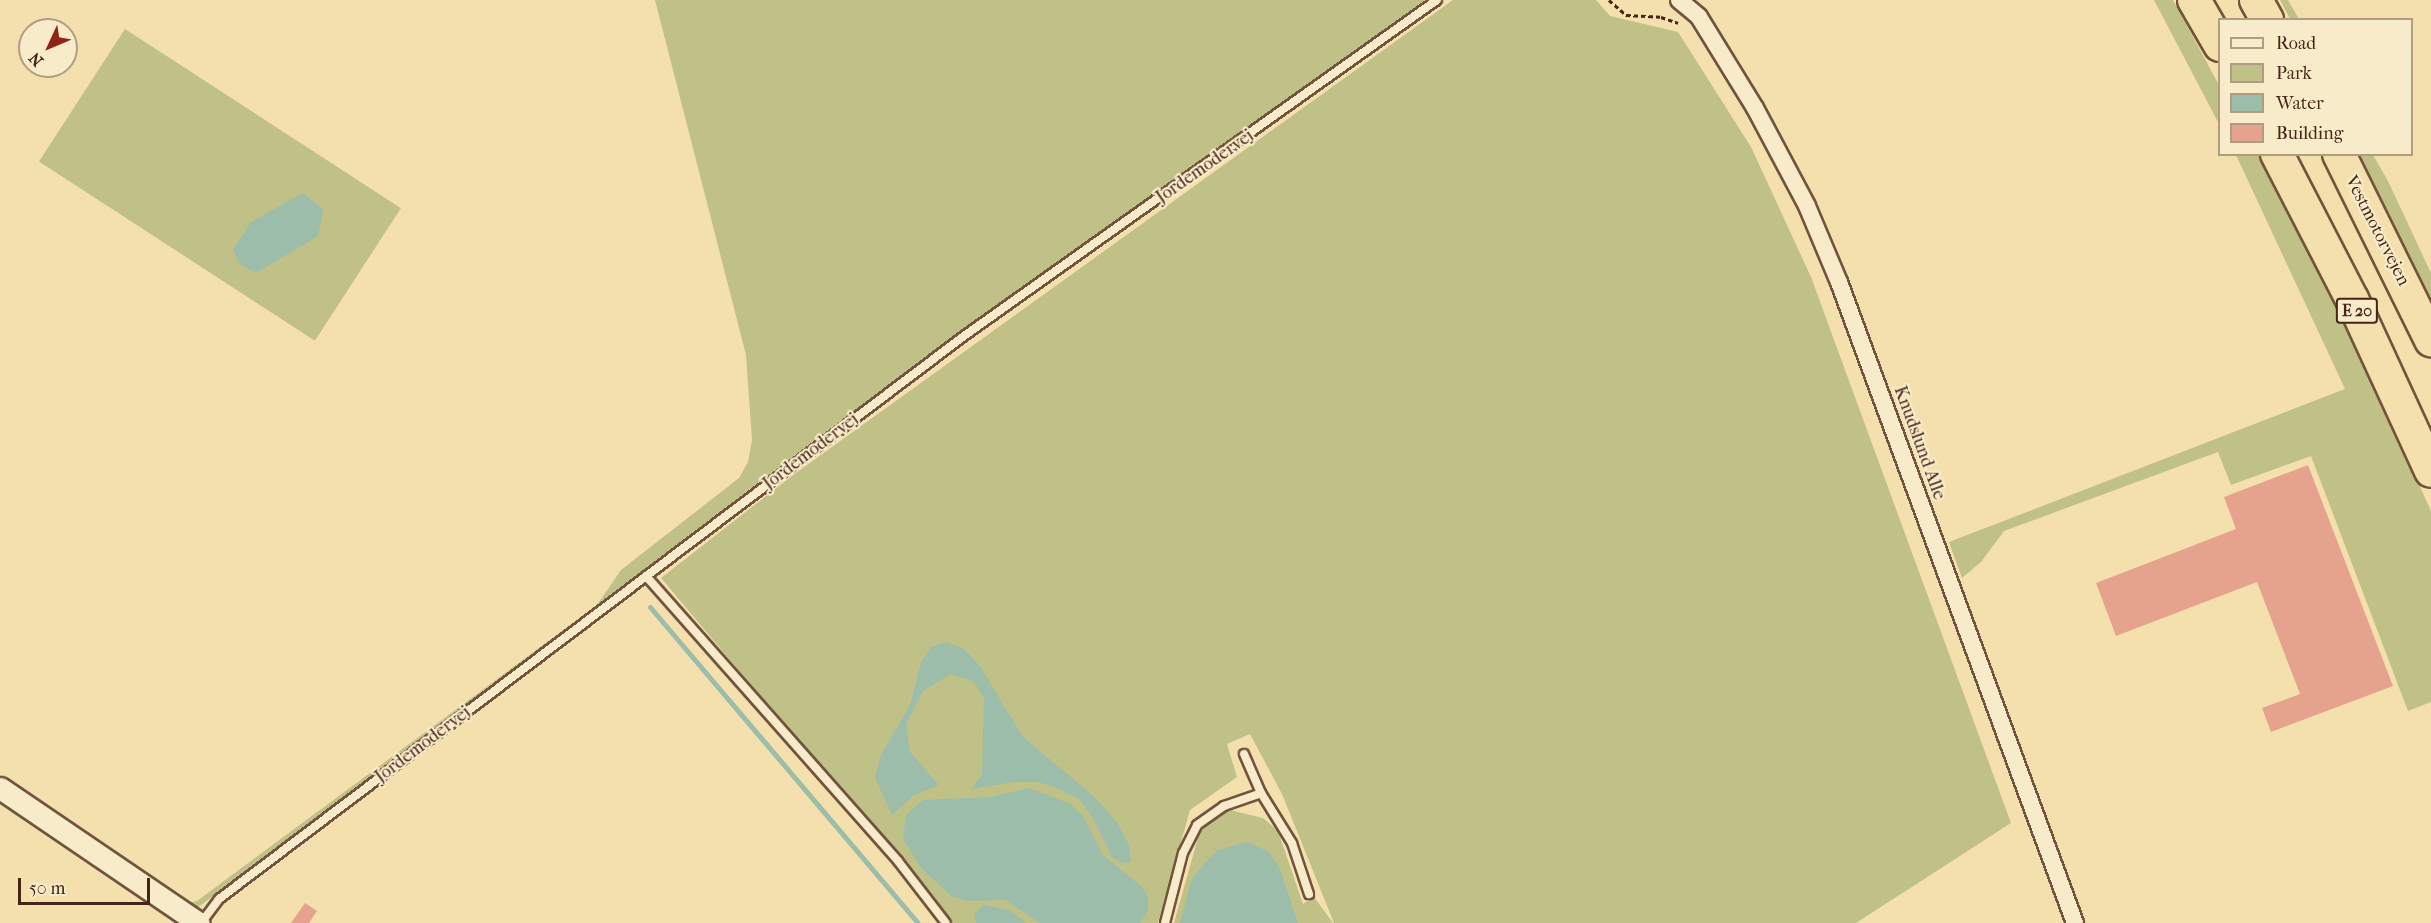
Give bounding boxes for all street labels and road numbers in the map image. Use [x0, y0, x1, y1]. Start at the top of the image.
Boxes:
street label: Jordemodervej [1152, 125, 1258, 209]
street label: Vestmotorvejen [2340, 172, 2414, 290]
road number: E 20 [2334, 298, 2380, 324]
street label: Knudslund Alle [1888, 383, 1950, 503]
street label: Jordemodervej [759, 409, 863, 495]
street label: Jordemodervej [371, 702, 475, 788]

